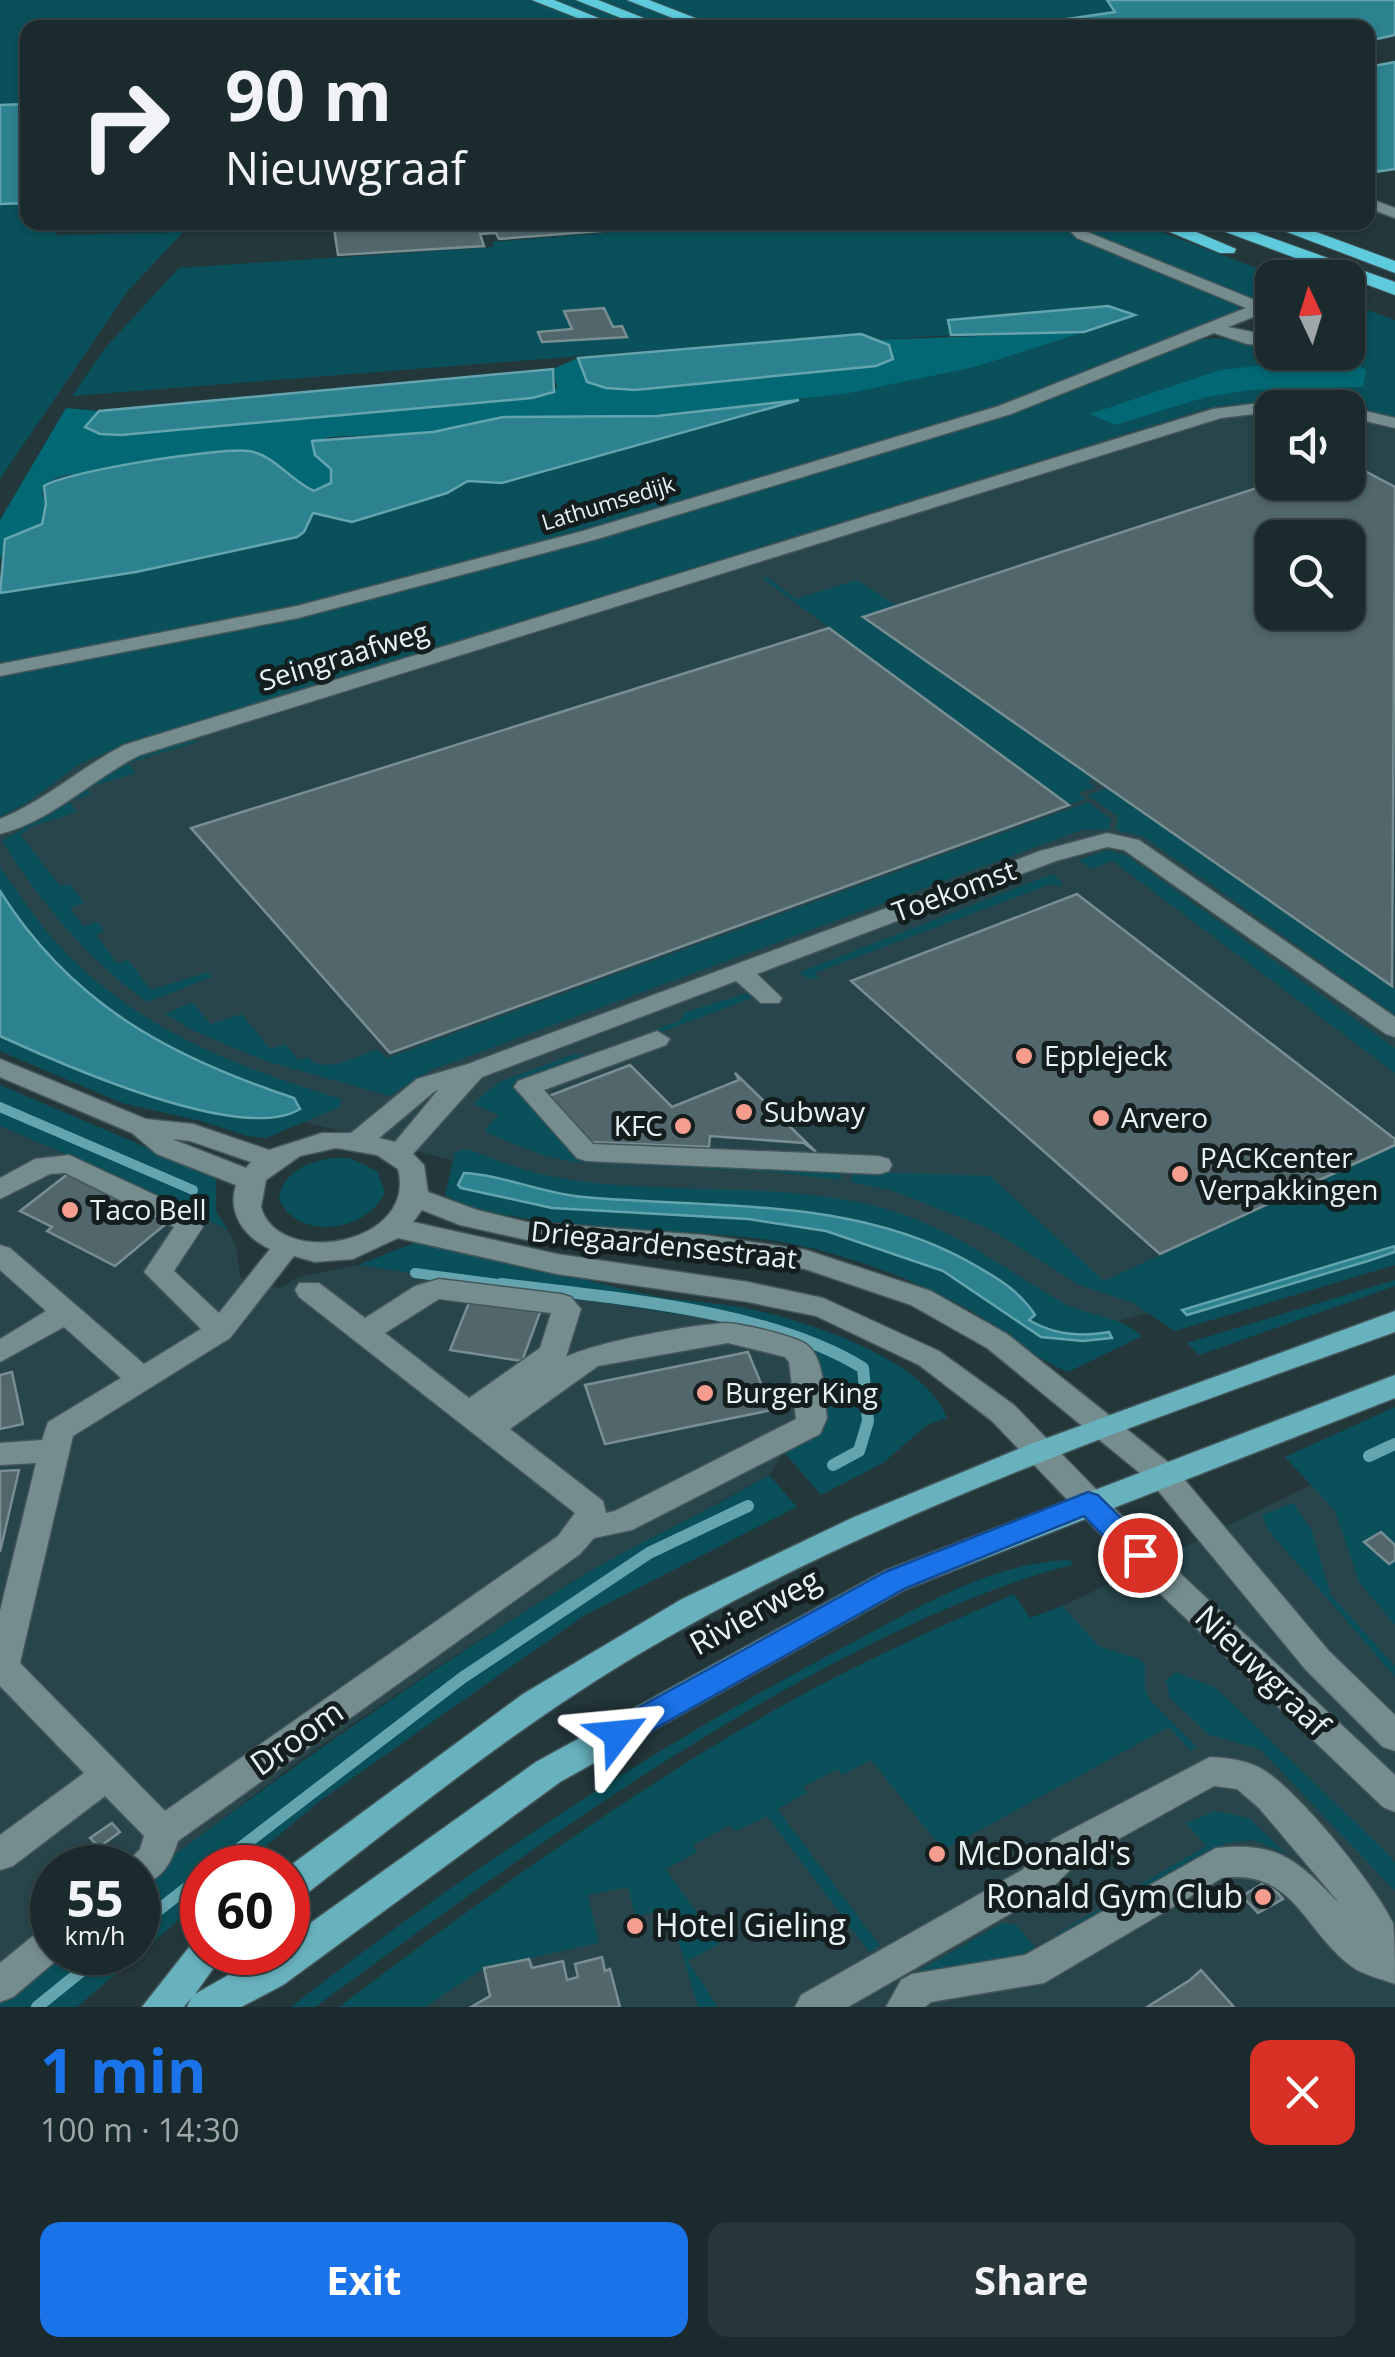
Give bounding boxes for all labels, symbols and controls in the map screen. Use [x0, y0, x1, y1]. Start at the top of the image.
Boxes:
text: 90 m [225, 46, 392, 142]
icon: right [60, 60, 190, 190]
text: Nieuwgraaf [225, 137, 466, 198]
north arrow [1255, 260, 1365, 370]
map controls [1255, 260, 1365, 630]
button: sound [1255, 390, 1365, 500]
street label: Lathumsedijk [537, 467, 678, 537]
button: search [1255, 520, 1365, 630]
street label: Seingraafweg [254, 611, 433, 699]
street label: Toekomst [887, 850, 1021, 930]
place label: Epplejeck [1044, 1036, 1168, 1074]
marker: Epplejeck [1013, 1045, 1035, 1067]
place label: Subway [764, 1092, 866, 1130]
place label: Arvero [1121, 1098, 1208, 1136]
marker: Subway [733, 1101, 755, 1123]
place label: KFC [614, 1106, 663, 1144]
marker: Arvero [1090, 1107, 1112, 1129]
marker: KFC [672, 1115, 694, 1137]
place label: PACKcenter Verpakkingen [1200, 1138, 1378, 1208]
marker: PACKcenter Verpakkingen [1169, 1163, 1191, 1185]
place label: Taco Bell [90, 1190, 206, 1228]
marker: Taco Bell [59, 1199, 81, 1221]
street label: Driegaardensestraat [529, 1211, 799, 1277]
place label: Burger King [725, 1373, 878, 1411]
marker: Burger King [694, 1382, 716, 1404]
pin [1098, 1513, 1183, 1598]
icon: arrive [1113, 1528, 1168, 1583]
street label: Rivierweg [681, 1557, 827, 1664]
street label: Nieuwgraaf [1186, 1595, 1341, 1746]
position arrow [566, 1682, 670, 1786]
street label: Droom [241, 1689, 351, 1784]
place label: McDonald's [957, 1831, 1131, 1874]
marker: McDonald's [926, 1843, 948, 1865]
speed limit sign: 60 [180, 1845, 310, 1975]
text: 55 [66, 1864, 124, 1932]
place label: Ronald Gym Club [986, 1874, 1243, 1917]
marker: Ronald Gym Club [1252, 1886, 1274, 1908]
place label: Hotel Gieling [655, 1903, 846, 1946]
marker: Hotel Gieling [624, 1915, 646, 1937]
text: km/h [65, 1918, 125, 1952]
text: 1 min [40, 2029, 207, 2111]
button: close [1250, 2040, 1355, 2145]
text: 100 m · 14:30 [40, 2108, 239, 2151]
button: Exit [40, 2222, 688, 2337]
button: Share [708, 2222, 1355, 2337]

